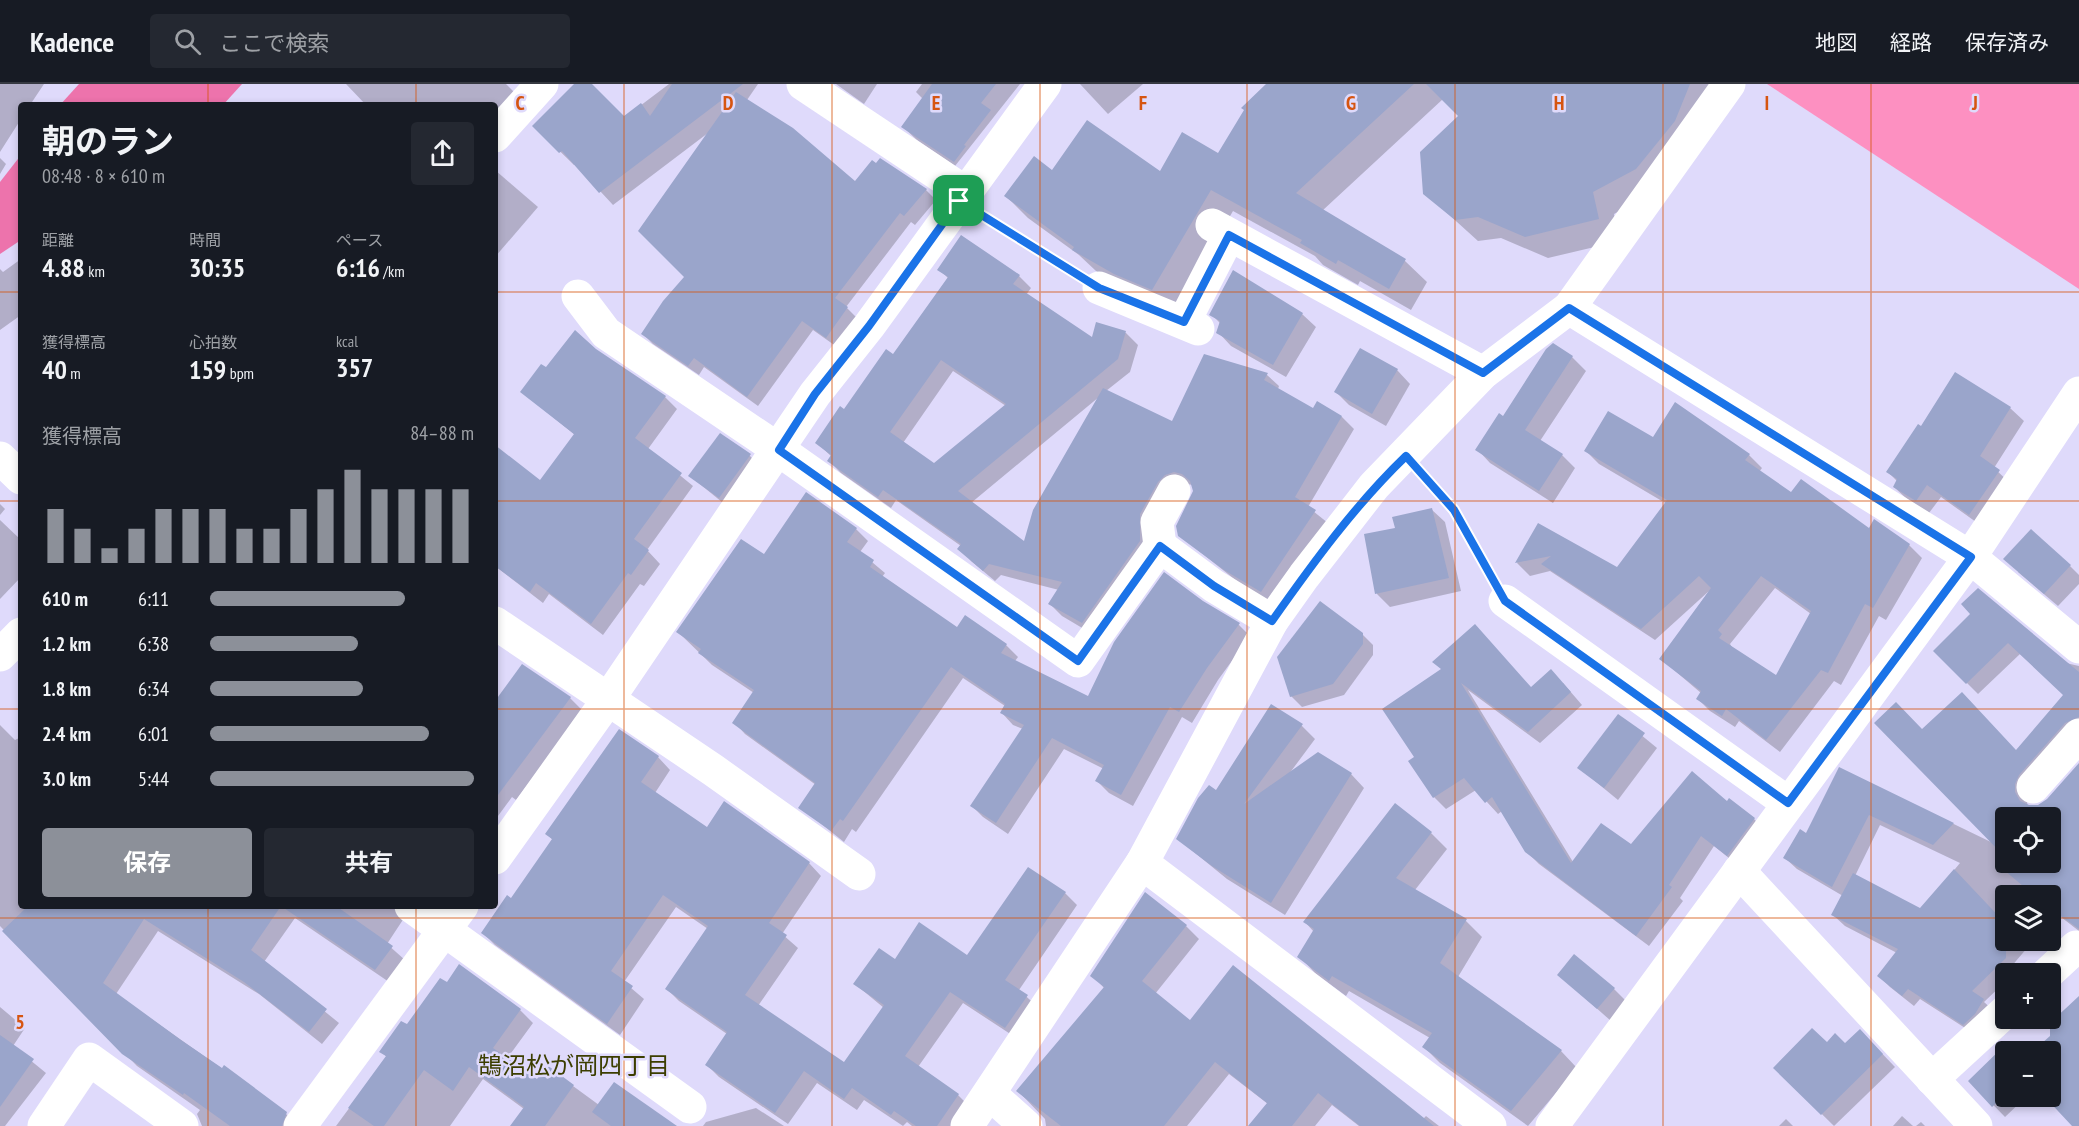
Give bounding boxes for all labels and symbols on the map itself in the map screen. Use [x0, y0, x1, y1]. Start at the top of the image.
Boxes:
text: C [515, 90, 525, 116]
text: D [723, 90, 734, 116]
text: E [932, 90, 940, 116]
text: F [1139, 90, 1147, 116]
text: G [1346, 90, 1356, 116]
text: H [1554, 90, 1564, 116]
text: I [1765, 90, 1769, 116]
text: J [1971, 90, 1978, 116]
pin [933, 175, 984, 226]
text: 5 [15, 1009, 25, 1035]
district label: 鵠沼松が岡四丁目 [478, 1050, 670, 1081]

